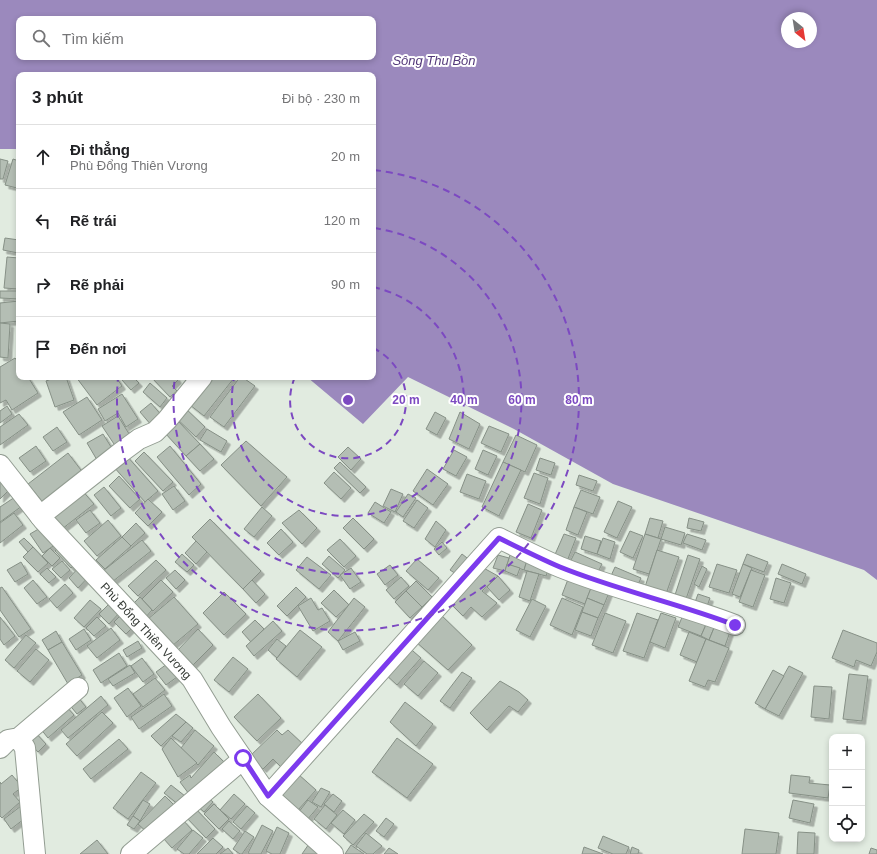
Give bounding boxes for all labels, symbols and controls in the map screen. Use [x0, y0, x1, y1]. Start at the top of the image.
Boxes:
north arrow [781, 12, 817, 48]
search box [16, 16, 376, 60]
icon: search [30, 27, 52, 49]
text: Tìm kiếm [62, 30, 124, 47]
water label: Sông Thu Bồn [392, 53, 476, 68]
text: 3 phút [32, 88, 83, 107]
text: Đi bộ · 230 m [282, 91, 360, 106]
text: Đi thẳng [70, 141, 130, 158]
icon: ahead [32, 146, 54, 168]
text: 20 m [331, 149, 360, 164]
text: Phù Đổng Thiên Vương [70, 158, 208, 173]
icon: left [32, 210, 54, 232]
text: Rẽ trái [70, 212, 117, 229]
text: 120 m [324, 213, 360, 228]
icon: right [32, 274, 54, 296]
text: Rẽ phải [70, 276, 124, 293]
text: 90 m [331, 277, 360, 292]
icon: arrive [32, 338, 54, 360]
text: Đến nơi [70, 340, 127, 357]
centre of rings [341, 393, 355, 407]
text: 20 m [392, 393, 420, 407]
text: 40 m [450, 393, 478, 407]
text: 60 m [508, 393, 536, 407]
text: 80 m [565, 393, 593, 407]
street label: Phù Đổng Thiên Vương [98, 580, 194, 682]
route end [726, 616, 744, 634]
map controls [829, 734, 865, 842]
button: + [829, 734, 865, 770]
route start [234, 749, 252, 767]
button: − [829, 770, 865, 806]
button: locate [829, 806, 865, 842]

